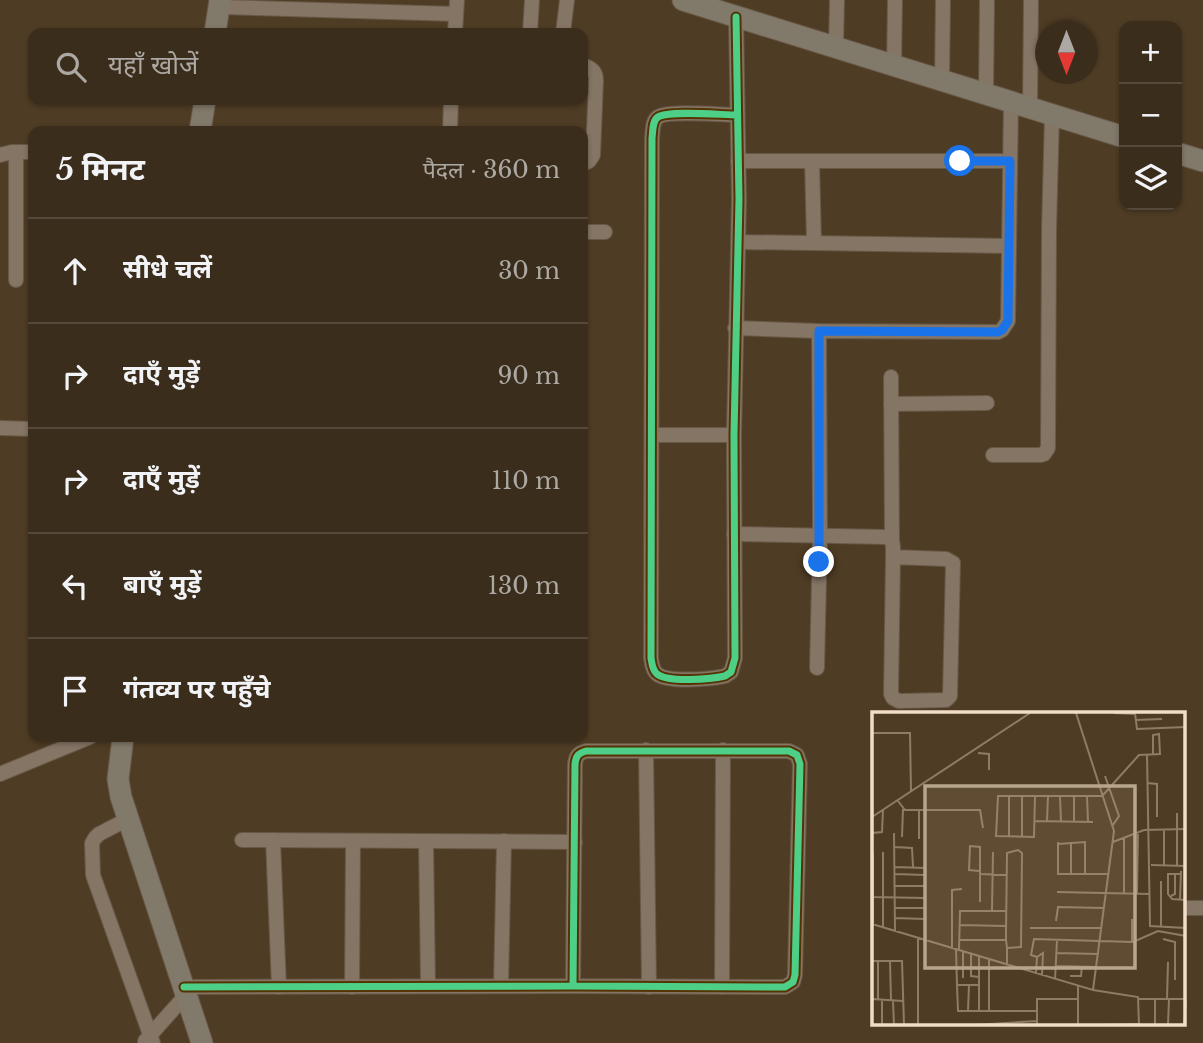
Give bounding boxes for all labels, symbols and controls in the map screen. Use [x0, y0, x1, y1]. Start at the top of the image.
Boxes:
north arrow [1035, 21, 1098, 84]
map controls [1119, 21, 1182, 210]
button: + [1119, 21, 1182, 84]
search box [28, 28, 588, 105]
icon: search [52, 48, 90, 86]
text: यहाँ खोजें [108, 49, 198, 81]
button: − [1119, 84, 1182, 147]
route start [944, 145, 975, 176]
button: layers [1119, 147, 1182, 210]
text: 5 मिनट [56, 151, 145, 188]
text: पैदल · 360 m [423, 156, 560, 184]
icon: ahead [56, 252, 94, 290]
text: सीधे चलें [123, 253, 212, 285]
text: 30 m [498, 257, 560, 285]
icon: right [56, 357, 94, 395]
text: दाएँ मुड़ें [123, 358, 200, 390]
text: 90 m [498, 362, 560, 390]
icon: right [56, 462, 94, 500]
text: दाएँ मुड़ें [123, 463, 200, 495]
text: 110 m [492, 467, 560, 495]
route end [803, 546, 834, 577]
icon: left [56, 567, 94, 605]
text: बाएँ मुड़ें [123, 568, 201, 600]
text: 130 m [488, 572, 560, 600]
icon: arrive [56, 672, 94, 710]
text: गंतव्य पर पहुँचे [123, 673, 271, 705]
inset map [872, 712, 1186, 1026]

